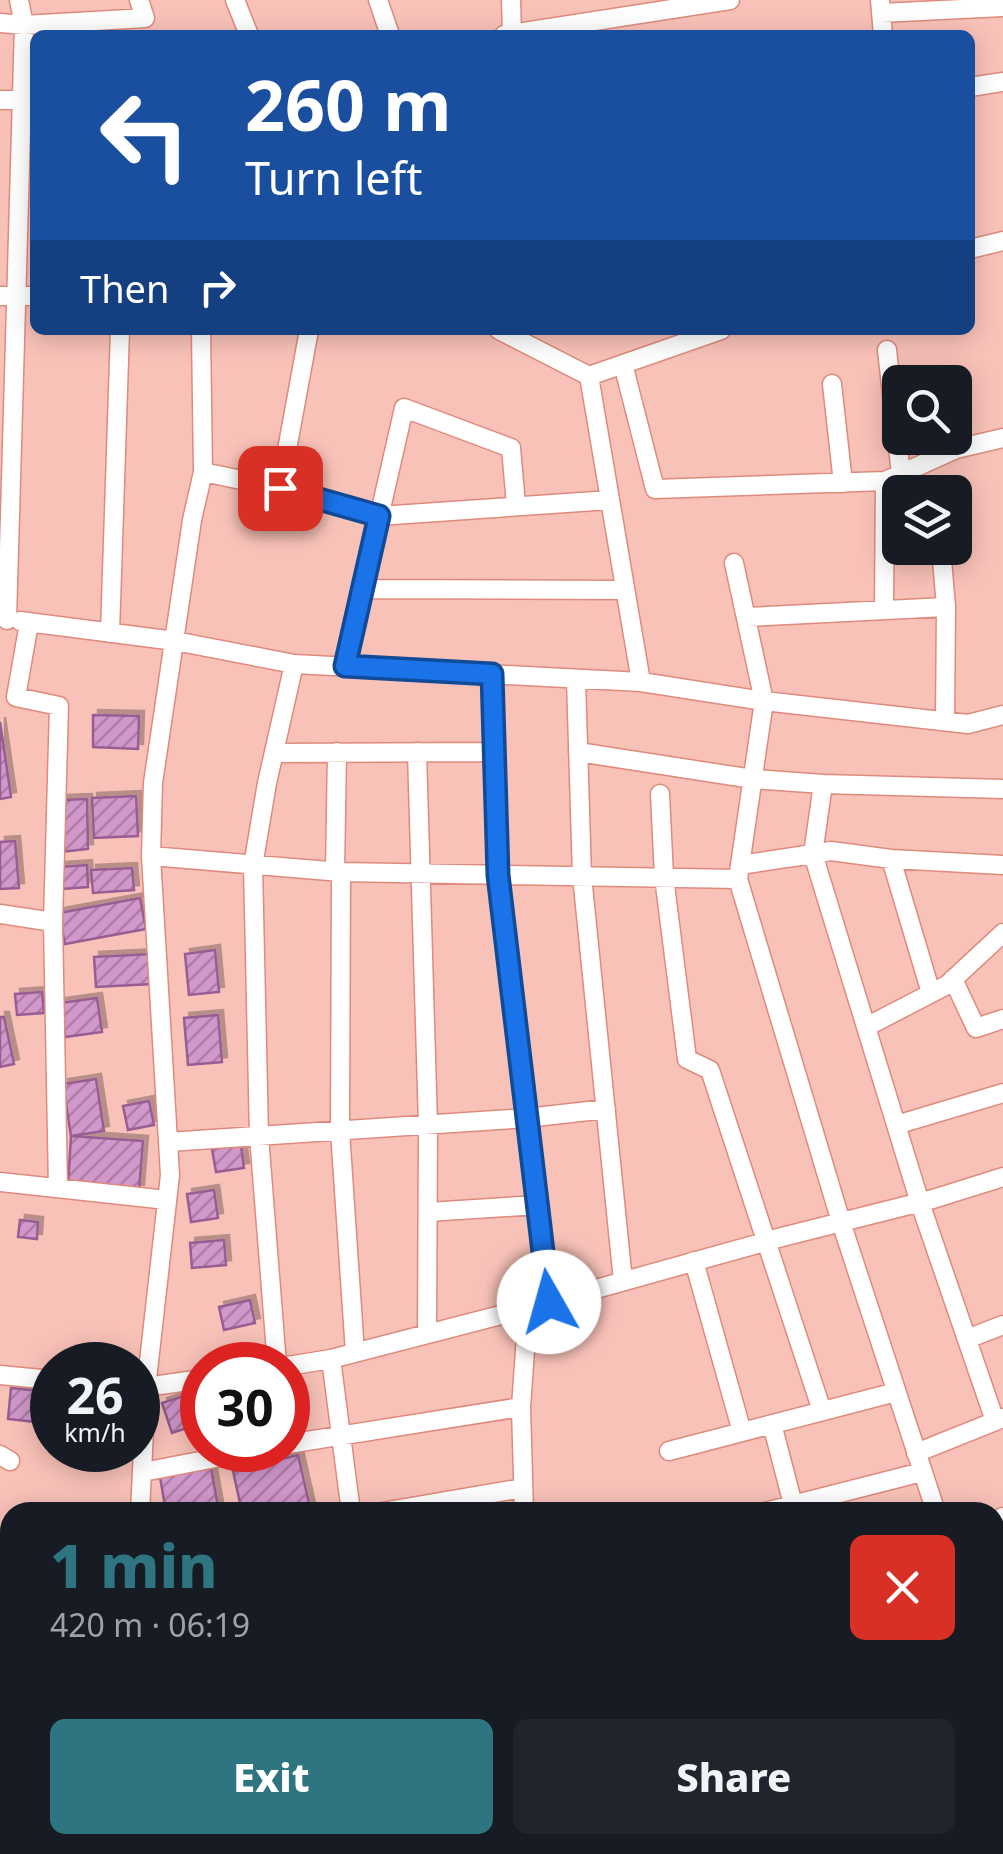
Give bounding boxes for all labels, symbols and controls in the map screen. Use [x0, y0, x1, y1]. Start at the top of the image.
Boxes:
text: 260 m [245, 56, 452, 152]
icon: left [80, 70, 210, 200]
text: Turn left [245, 147, 422, 208]
icon: right [190, 260, 245, 315]
text: Then [80, 262, 170, 314]
map controls [882, 365, 972, 565]
button: search [882, 365, 972, 455]
pin [238, 446, 323, 531]
icon: arrive [253, 461, 308, 516]
button: layers [882, 475, 972, 565]
position arrow [497, 1250, 601, 1354]
speed limit sign: 30 [180, 1342, 310, 1472]
text: 26 [66, 1361, 124, 1429]
text: km/h [64, 1415, 126, 1449]
text: 1 min [50, 1524, 218, 1606]
button: close [850, 1535, 955, 1640]
text: 420 m · 06:19 [50, 1603, 250, 1646]
button: Exit [50, 1719, 493, 1834]
button: Share [513, 1719, 955, 1834]

